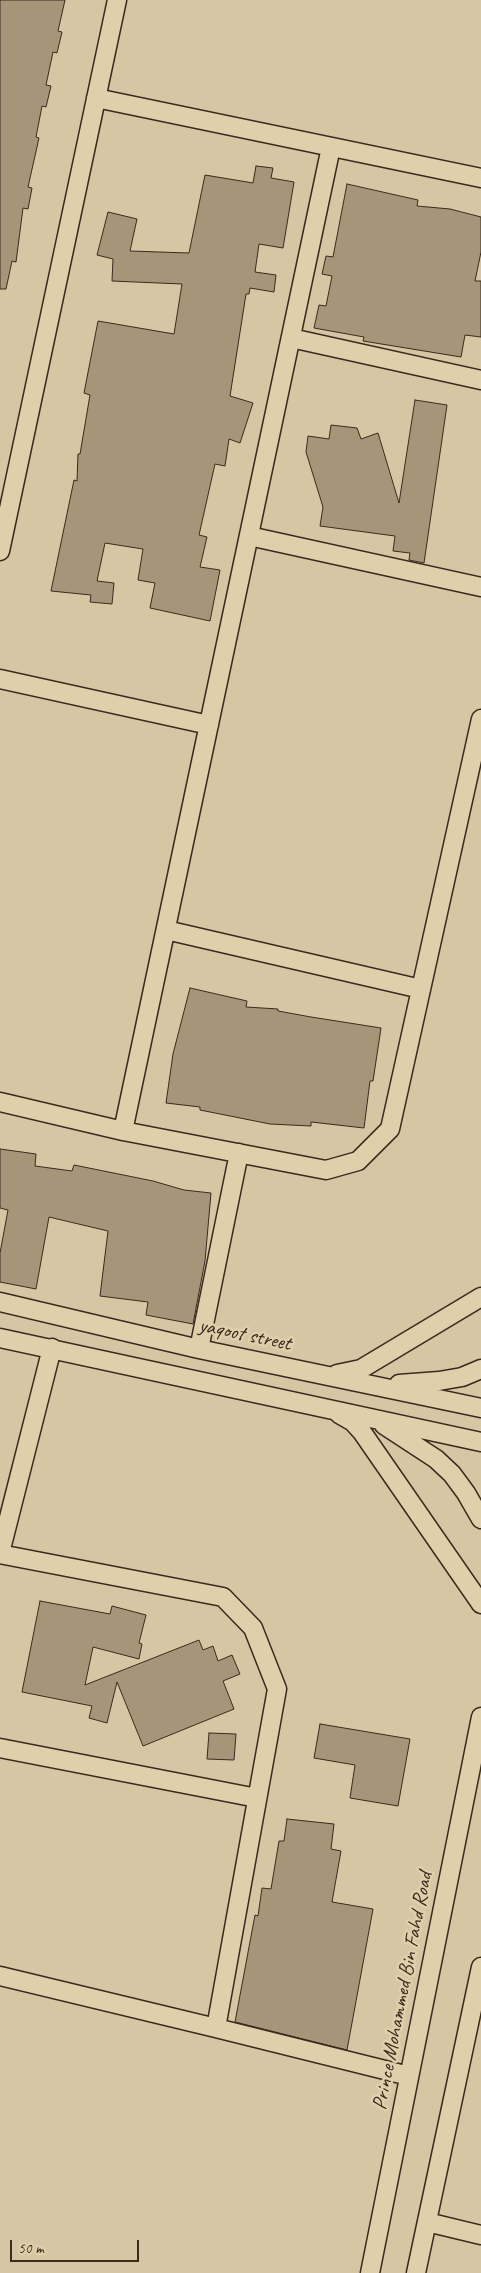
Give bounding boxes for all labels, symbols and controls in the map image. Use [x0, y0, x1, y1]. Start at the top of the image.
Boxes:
street label: yaqoot street [197, 1313, 293, 1357]
street label: Prince Mohammed Bin Fahd Road [368, 1870, 438, 2112]
scale bar [12, 2230, 141, 2262]
text: 50 m [18, 2239, 44, 2258]

